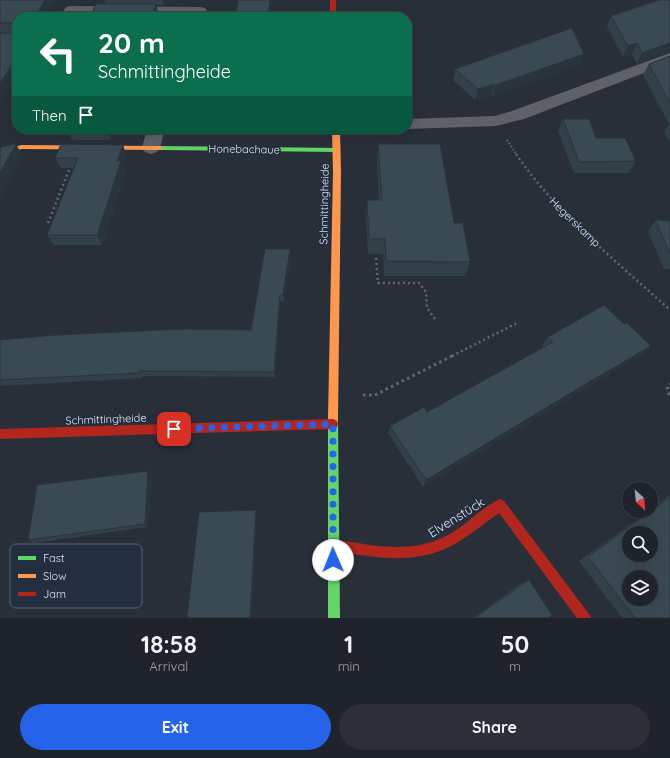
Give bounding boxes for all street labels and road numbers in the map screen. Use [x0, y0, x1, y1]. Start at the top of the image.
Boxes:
street label: Honebachaue [208, 141, 280, 157]
street label: Schmittingheide [316, 163, 332, 245]
street label: Hegerskamp [547, 194, 604, 250]
street label: Schmittingheide [65, 411, 147, 427]
street label: Elvenstück [425, 493, 487, 541]

